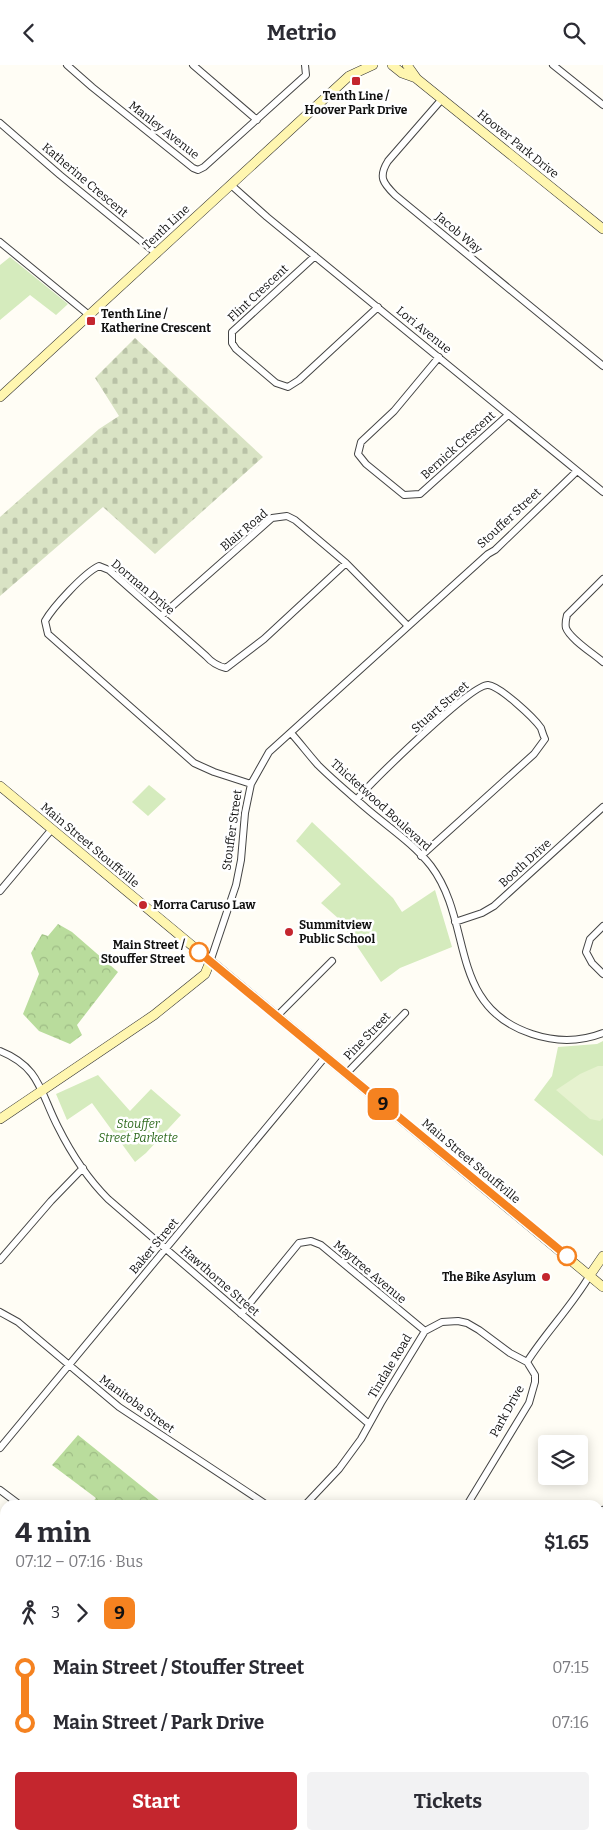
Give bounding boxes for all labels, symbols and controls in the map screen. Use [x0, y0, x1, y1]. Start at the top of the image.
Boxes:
icon: back [15, 19, 43, 47]
text: Metrio [267, 19, 336, 46]
icon: search [560, 19, 588, 47]
marker: Tenth Line / Hoover Park Drive [350, 75, 362, 87]
place label: Tenth Line / Hoover Park Drive [305, 89, 408, 117]
street label: Manley Avenue [126, 98, 202, 162]
street label: Hoover Park Drive [475, 107, 561, 181]
street label: Katherine Crescent [39, 140, 131, 220]
street label: Tenth Line [140, 202, 192, 252]
street label: Jacob Way [432, 209, 486, 257]
street label: Flint Crescent [225, 261, 291, 324]
street label: Lori Avenue [394, 304, 454, 356]
place label: Tenth Line / Katherine Crescent [101, 307, 211, 335]
marker: Tenth Line / Katherine Crescent [85, 315, 97, 327]
street label: Bernick Crescent [418, 408, 498, 482]
street label: Stouffer Street [474, 485, 544, 551]
street label: Blair Road [218, 506, 270, 554]
street label: Dorman Drive [109, 557, 177, 617]
street label: Stuart Street [408, 678, 472, 736]
street label: Thicketwood Boulevard [328, 756, 434, 854]
street label: Stouffer Street [219, 788, 245, 871]
street label: Main Street Stouffville [38, 800, 142, 890]
street label: Booth Drive [496, 836, 554, 890]
place label: Morra Caruso Law [153, 898, 256, 912]
marker: Morra Caruso Law [137, 899, 149, 911]
place label: Summitview Public School [299, 918, 375, 946]
marker: Summitview Public School [283, 926, 295, 938]
place label: Main Street / Stouffer Street [101, 938, 186, 966]
marker: Main Street / Stouffer Street [189, 942, 209, 962]
street label: Pine Street [341, 1009, 394, 1063]
line badge: 9 [367, 1088, 399, 1120]
text: 9 [378, 1093, 388, 1115]
street label: Main Street Stouffville [419, 1116, 523, 1206]
park label: Stouffer Street Parkette [98, 1117, 178, 1145]
street label: Baker Street [127, 1215, 182, 1277]
street label: Maytree Avenue [331, 1238, 409, 1306]
street label: Hawthorne Street [178, 1243, 263, 1319]
unlabelled marker [557, 1246, 577, 1266]
place label: The Bike Asylum [442, 1270, 537, 1284]
marker: The Bike Asylum [540, 1271, 552, 1283]
street label: Tindale Road [365, 1332, 415, 1400]
street label: Manitoba Street [97, 1372, 178, 1436]
street label: Park Drive [487, 1383, 527, 1439]
map controls [538, 1435, 588, 1485]
button: layers [538, 1435, 588, 1485]
text: 4 min [15, 1516, 91, 1549]
text: $1.65 [544, 1531, 589, 1554]
text: 07:12 – 07:16 · Bus [15, 1552, 143, 1571]
icon: walk [15, 1599, 43, 1627]
icon: forward [68, 1599, 96, 1627]
text: 9 [114, 1602, 125, 1624]
text: 3 [51, 1603, 60, 1622]
text: Main Street / Stouffer Street [53, 1656, 304, 1679]
text: 07:15 [552, 1658, 589, 1677]
text: Main Street / Park Drive [53, 1711, 264, 1734]
text: 07:16 [551, 1713, 589, 1732]
button: Start [15, 1772, 297, 1830]
button: Tickets [307, 1772, 589, 1830]

